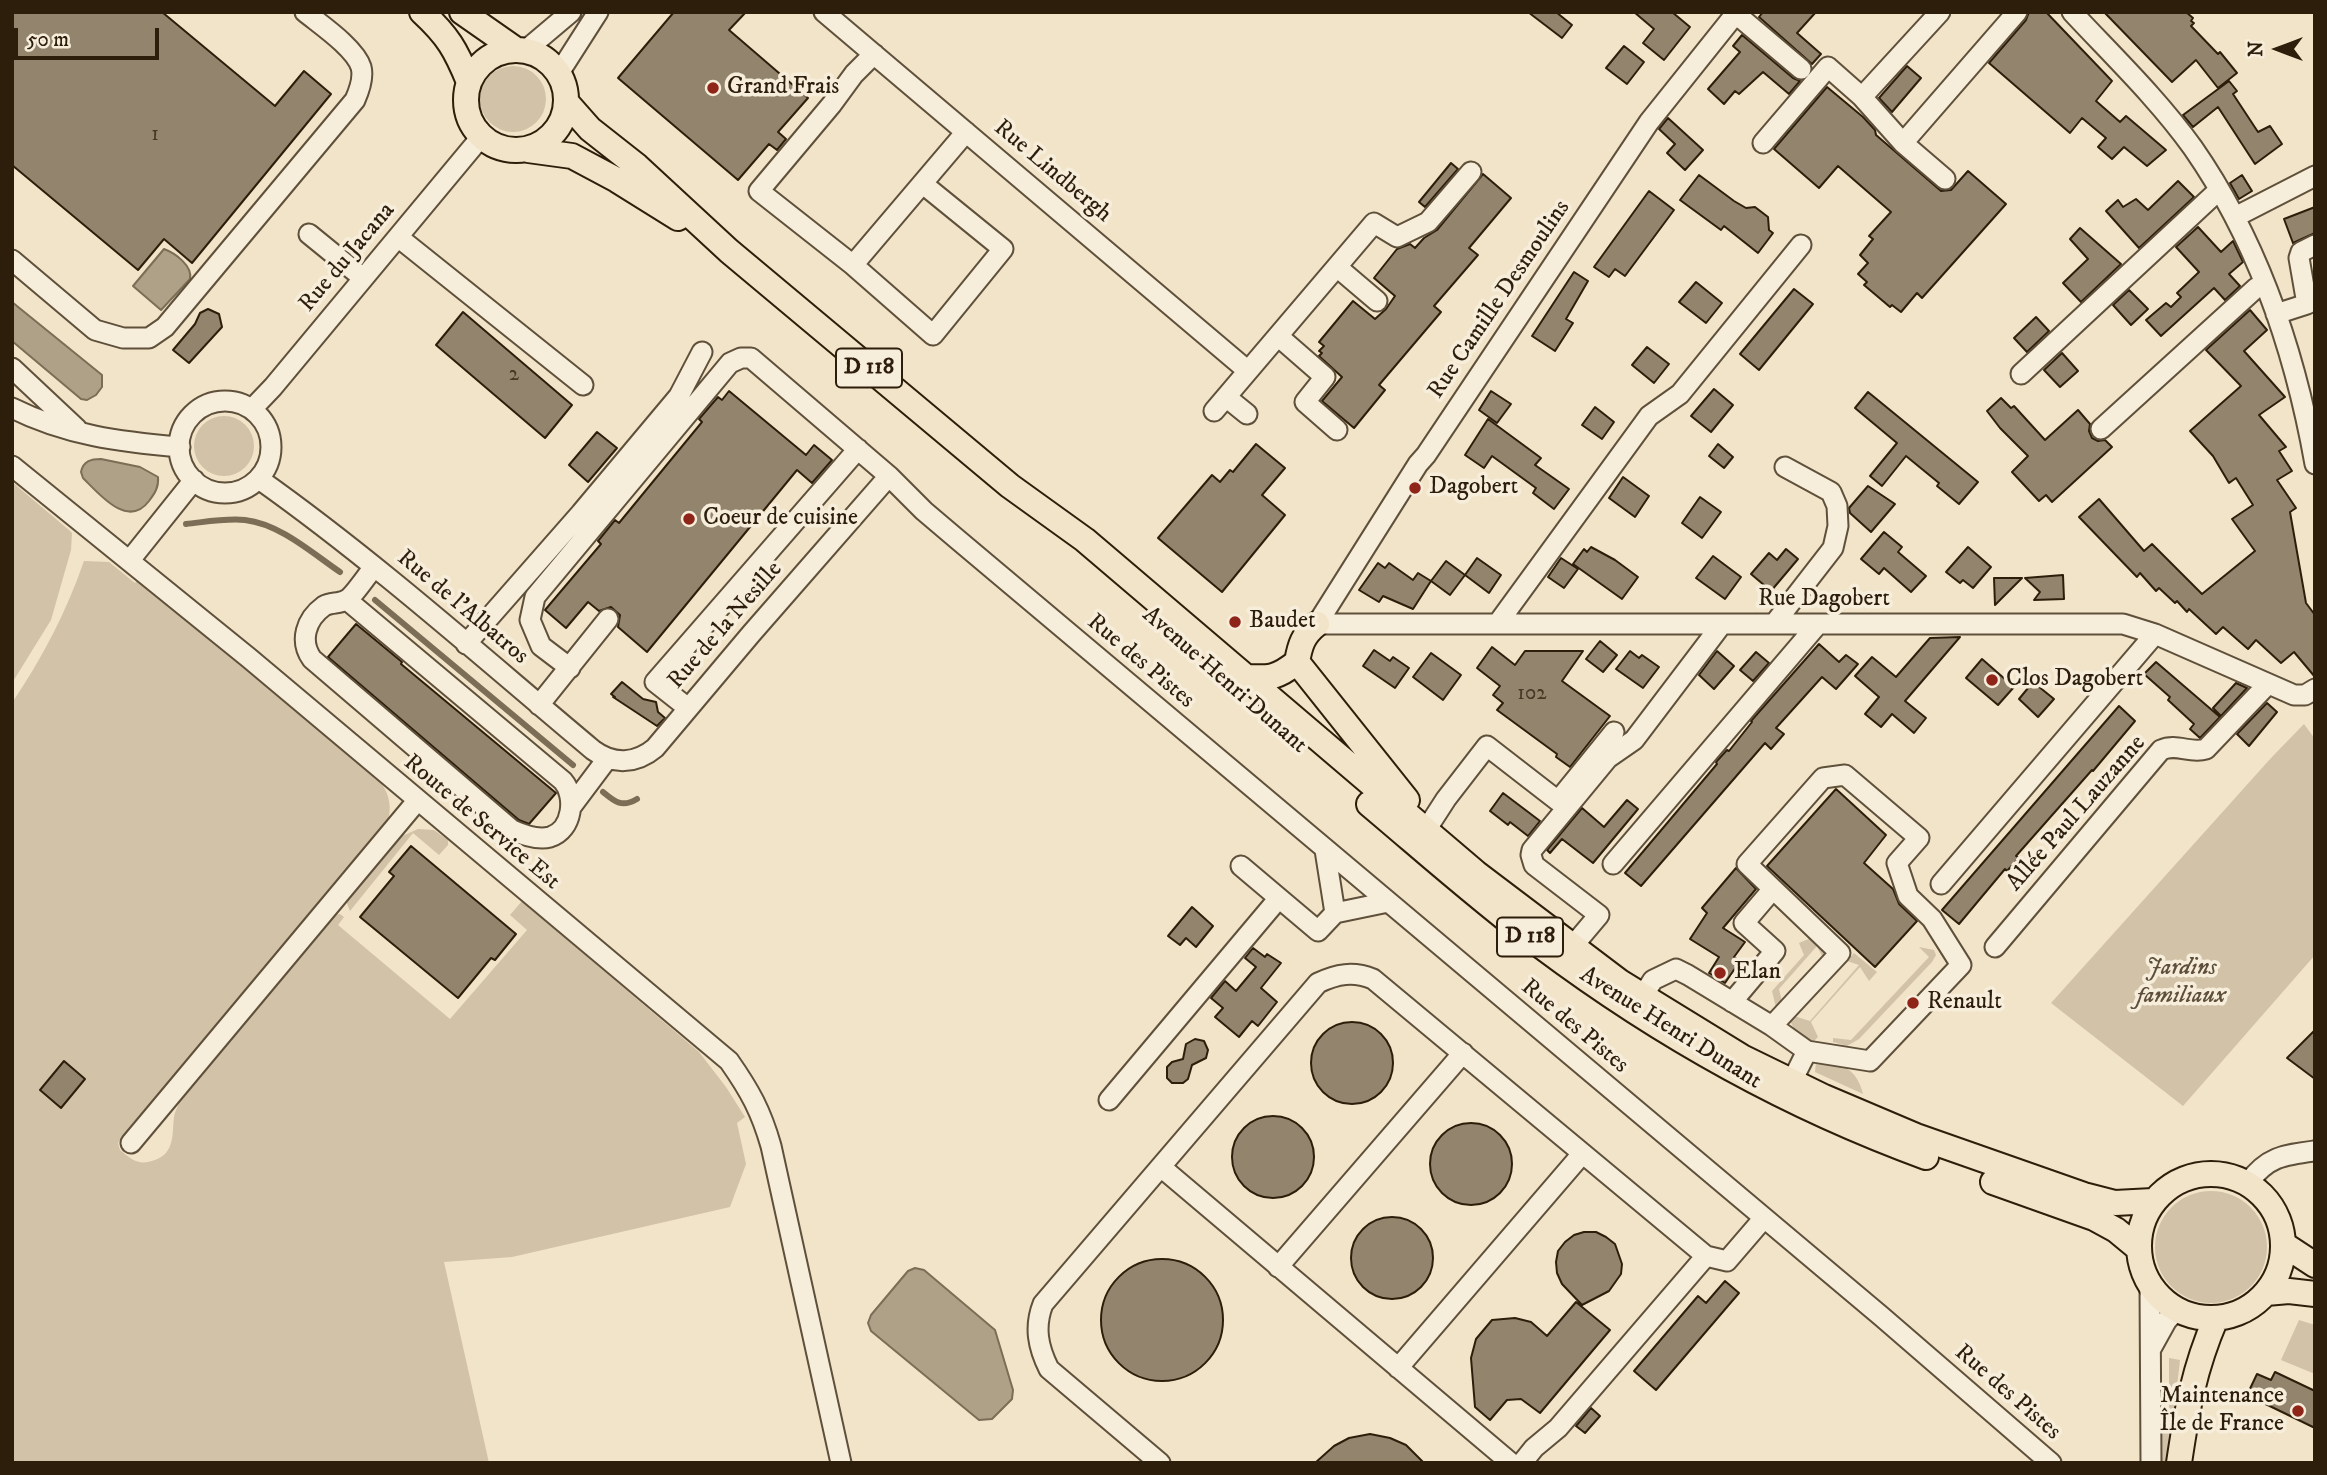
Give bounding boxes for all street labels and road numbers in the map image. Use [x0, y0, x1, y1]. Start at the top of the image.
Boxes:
street label: Rue Lindbergh [987, 114, 1117, 230]
street label: Rue Camille Desmoulins [1423, 195, 1577, 405]
street label: Rue du Jacana [294, 197, 402, 319]
road number: D 118 [836, 348, 902, 388]
street label: Rue de l'Albatros [391, 545, 533, 671]
street label: Rue de la Nesille [663, 556, 789, 696]
street label: Rue Dagobert [1758, 586, 1890, 614]
street label: Avenue Henri Dunant [1136, 602, 1312, 760]
street label: Rue des Pistes [1080, 609, 1200, 715]
street label: Allée Paul Lauzanne [2001, 730, 2153, 898]
street label: Route de Service Est [397, 749, 565, 897]
road number: D 118 [1497, 918, 1563, 956]
street label: Avenue Henri Dunant [1574, 961, 1766, 1097]
street label: Rue des Pistes [1514, 974, 1634, 1080]
street label: Rue des Pistes [1948, 1339, 2066, 1447]

